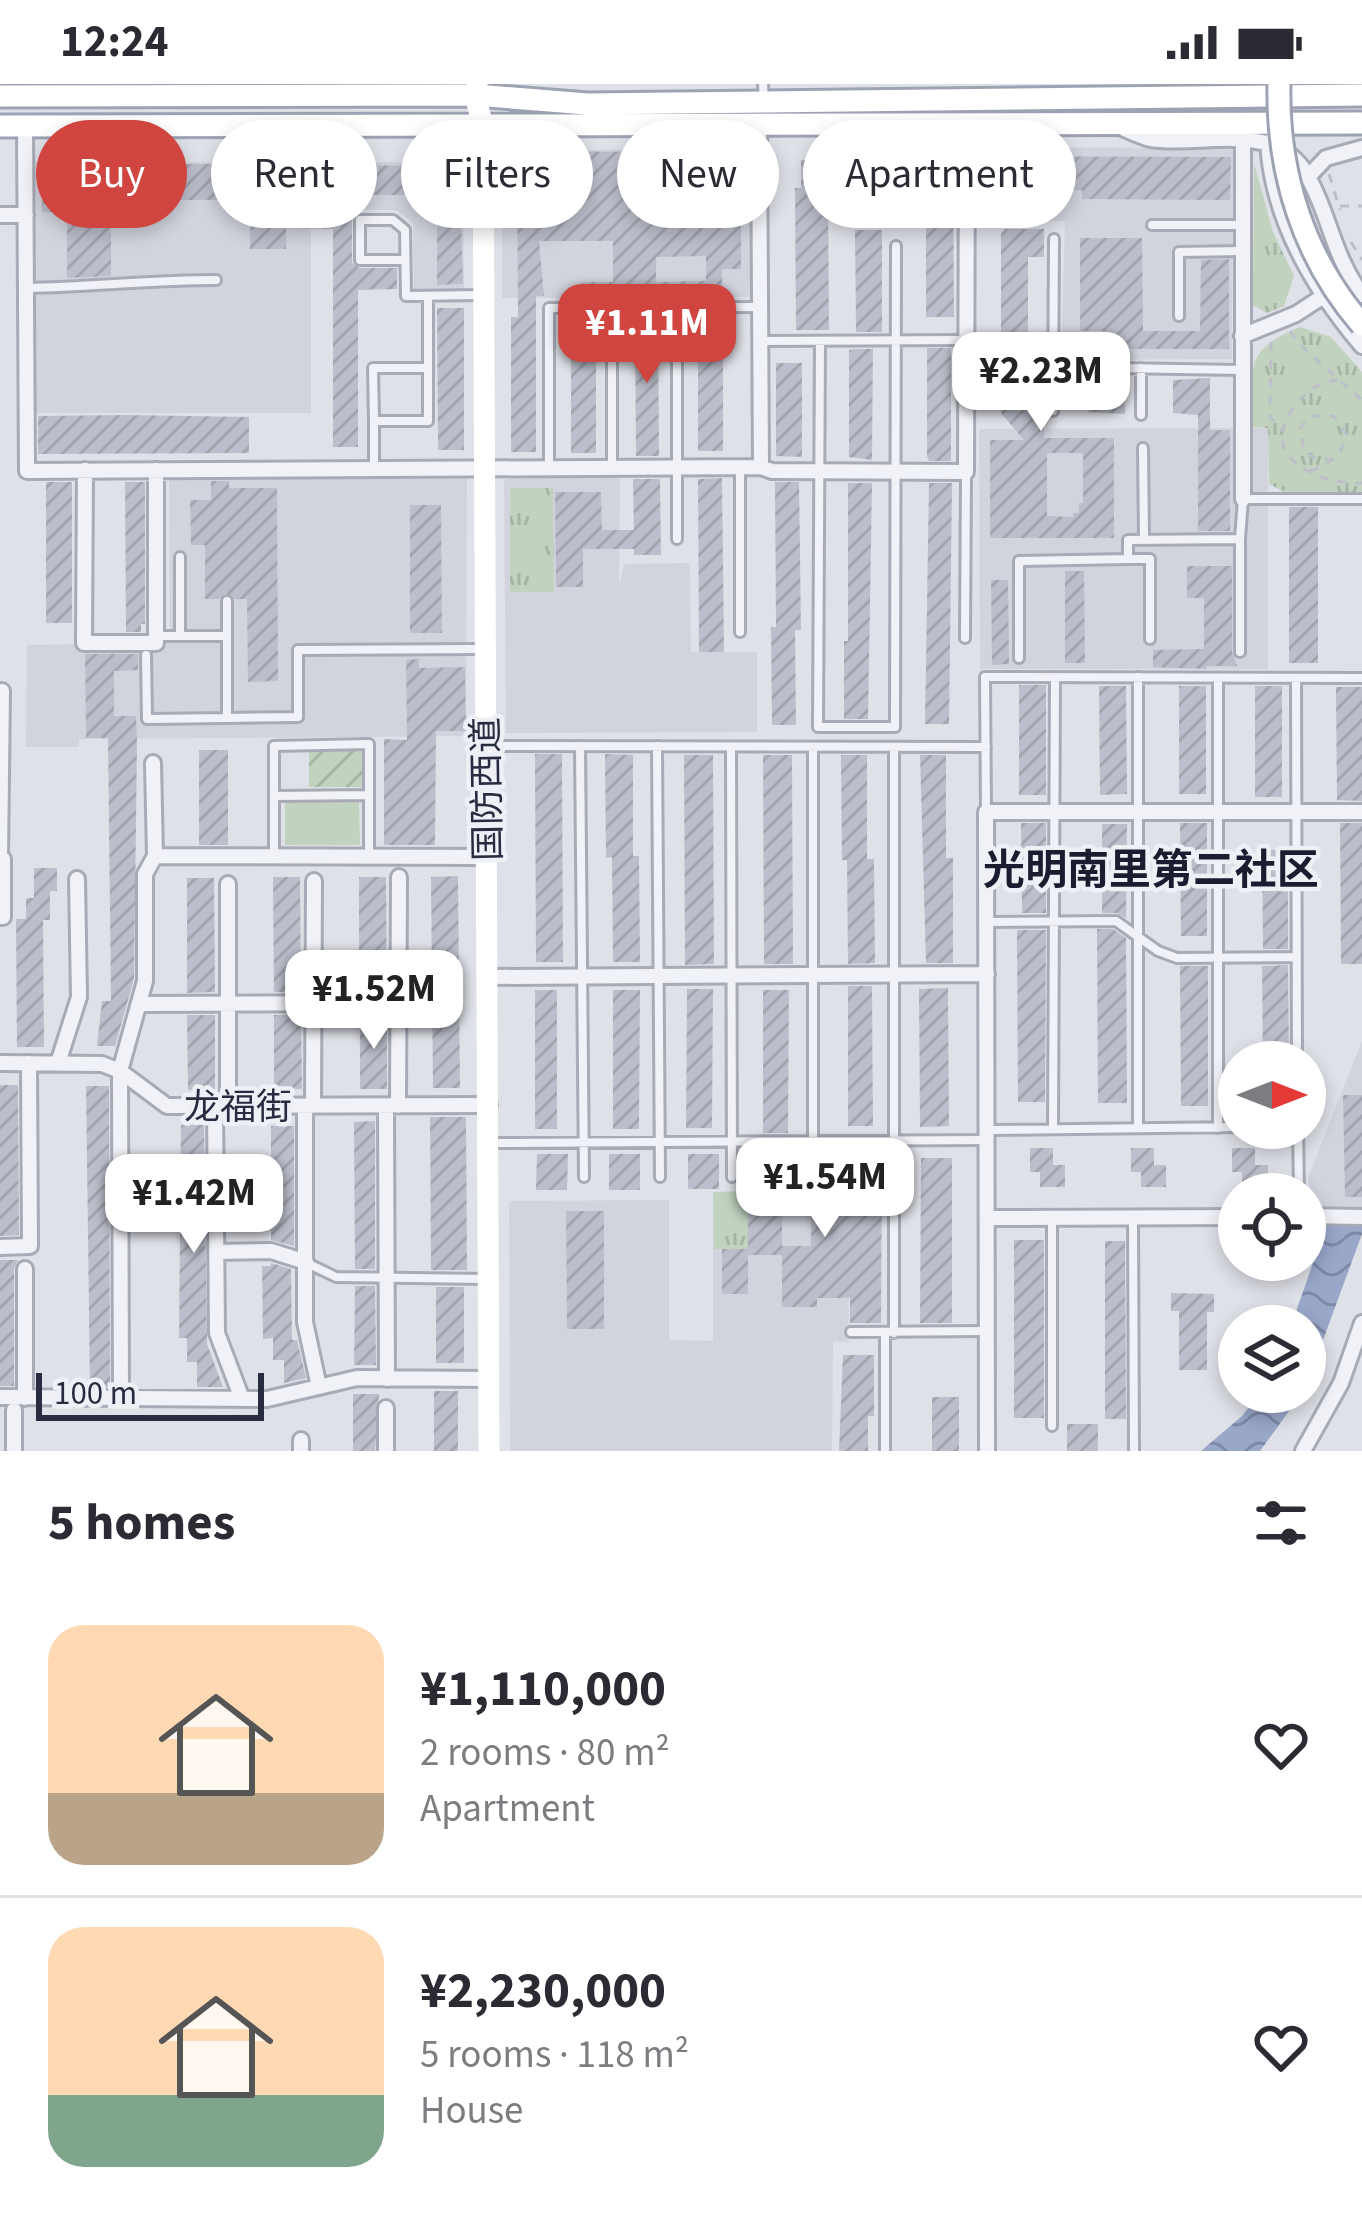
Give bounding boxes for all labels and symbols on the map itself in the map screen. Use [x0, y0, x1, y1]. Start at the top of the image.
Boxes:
pin: ¥1.11M [549, 284, 745, 386]
pin: ¥2.23M [943, 332, 1139, 434]
street label: 国防西道 [461, 717, 514, 861]
district label: 光明南里第二社区 [983, 841, 1319, 901]
pin: ¥1.52M [276, 950, 472, 1052]
north arrow [1218, 1041, 1326, 1149]
street label: 龙福街 [184, 1082, 292, 1133]
pin: ¥1.54M [727, 1138, 923, 1240]
pin: ¥1.42M [96, 1154, 292, 1256]
scale bar [36, 1367, 264, 1420]

